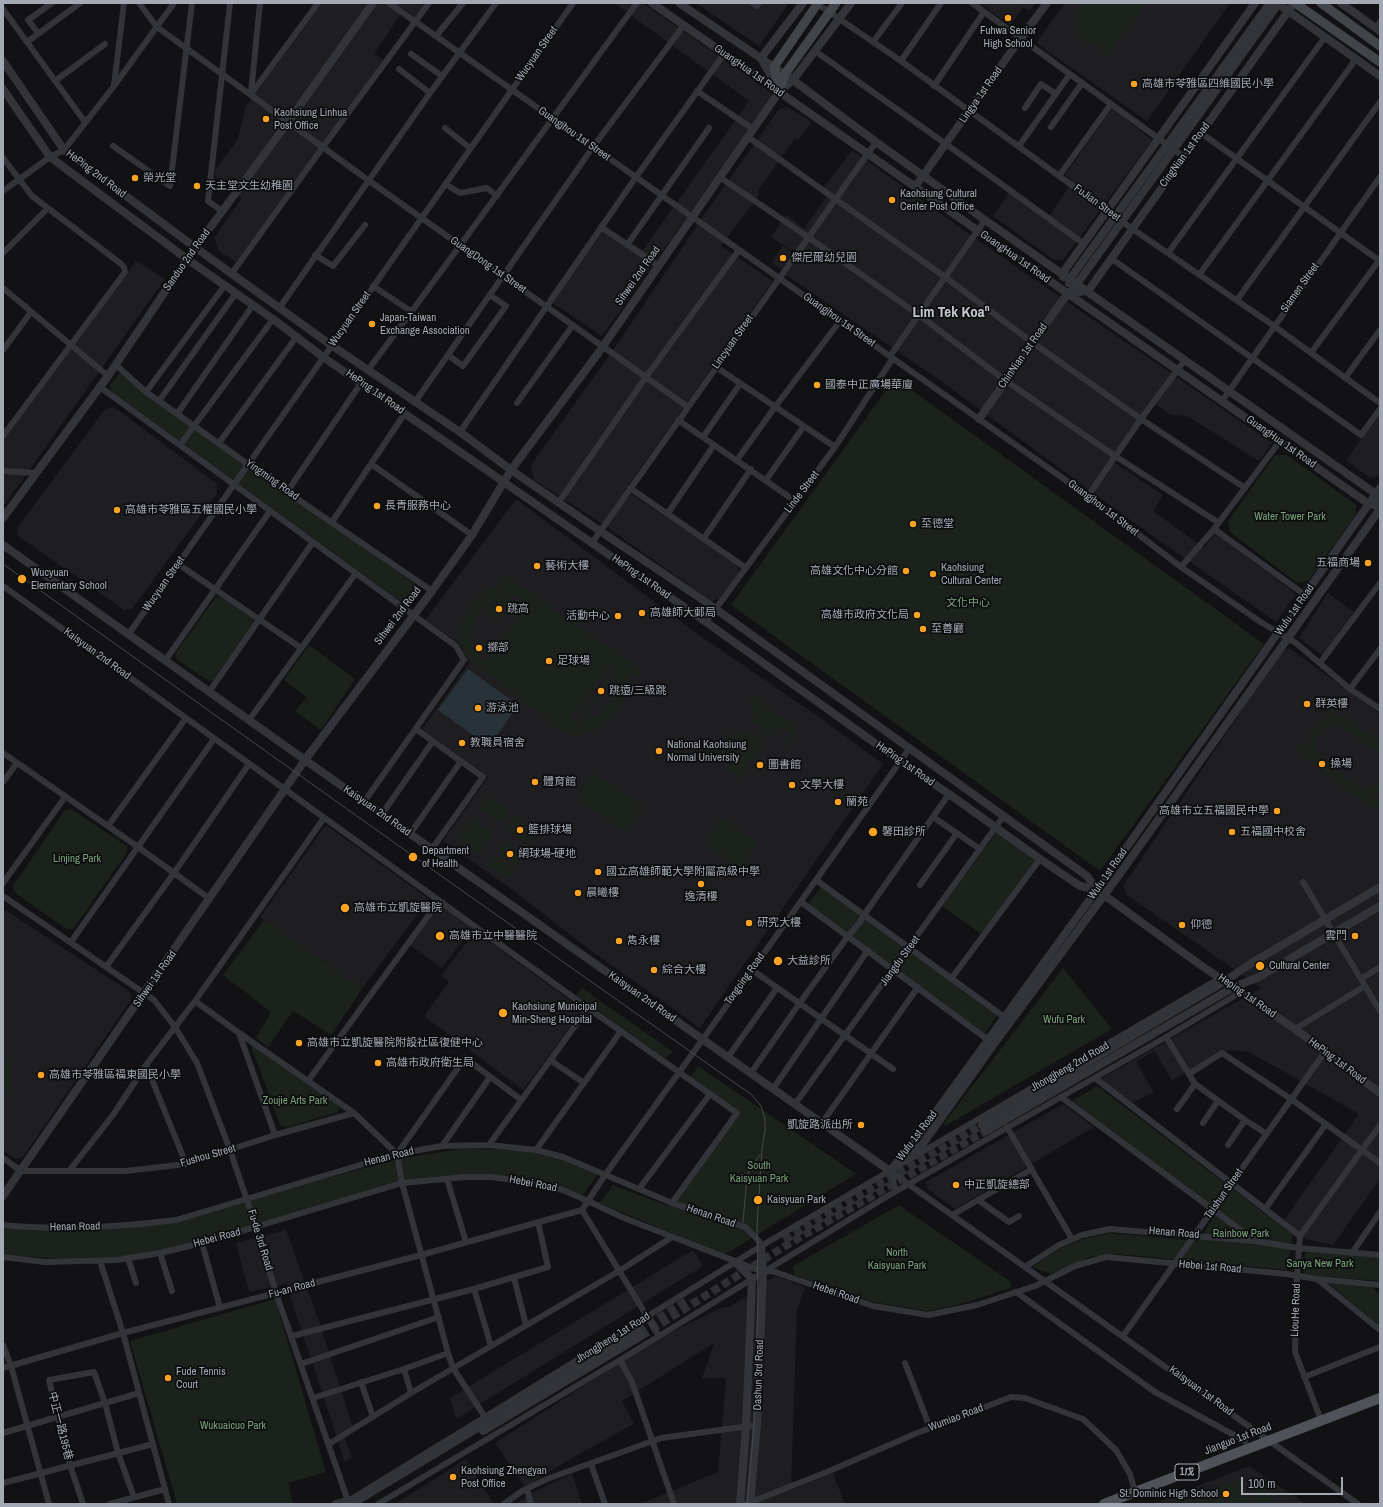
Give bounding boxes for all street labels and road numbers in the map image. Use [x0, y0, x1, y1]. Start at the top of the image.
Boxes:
street label: Wucyuan Street [513, 24, 561, 84]
street label: GuangHua 1st Road [712, 42, 786, 100]
street label: Lingya 1st Road [957, 64, 1005, 126]
street label: Guangjhou 1st Street [535, 104, 613, 164]
street label: CingNian 1st Road [1157, 120, 1213, 190]
street label: HePing 2nd Road [63, 147, 129, 201]
street label: FuJian Street [1071, 182, 1123, 224]
street label: Sanduo 2nd Road [161, 226, 213, 294]
street label: GuangHua 1st Road [978, 228, 1052, 286]
street label: GuangDong 1st Street [447, 234, 529, 296]
street label: Sihwei 2nd Road [613, 244, 663, 308]
street label: Siamen Street [1278, 261, 1322, 315]
street label: Wucyuan Street [326, 289, 374, 349]
street label: Guangjhou 1st Street [800, 290, 878, 350]
street label: Lincyuan Street [709, 312, 757, 372]
street label: ChinNian 1st Road [996, 321, 1050, 391]
street label: HePing 1st Road [343, 367, 407, 417]
street label: GuangHua 1st Road [1244, 413, 1318, 471]
street label: Yingming Road [243, 457, 301, 503]
street label: Linde Street [782, 468, 822, 516]
street label: Guangjhou 1st Street [1065, 477, 1141, 539]
street label: HePing 1st Road [609, 552, 673, 602]
street label: Wucyuan Street [140, 554, 188, 614]
street label: Wufu 1st Road [1273, 582, 1317, 638]
street label: Sihwei 2nd Road [372, 584, 424, 648]
street label: Kaisyuan 2nd Road [61, 625, 133, 683]
street label: HePing 1st Road [873, 739, 937, 789]
street label: Kaisyuan 2nd Road [341, 783, 413, 839]
street label: Wufu 1st Road [1086, 846, 1130, 902]
street label: Jiangdu Street [877, 933, 923, 989]
street label: Sihwei 1st Road [131, 948, 179, 1010]
street label: Tongcing Road [722, 950, 768, 1008]
street label: Kaisyuan 2nd Road [606, 969, 678, 1025]
street label: Heping 1st Road [1215, 971, 1279, 1021]
street label: HePing 1st Road [1306, 1035, 1368, 1087]
street label: Jhongjheng 2nd Road [1028, 1039, 1112, 1095]
street label: Wufu 1st Road [894, 1108, 940, 1164]
street label: Fushou Street [179, 1142, 237, 1170]
street label: Henan Road [363, 1144, 415, 1170]
street label: Taishun Street [1202, 1166, 1246, 1222]
street label: Hebei Road [508, 1173, 558, 1195]
street label: Henan Road [685, 1202, 737, 1230]
street label: Fu-de 3rd Road [244, 1208, 276, 1272]
street label: Henan Road [50, 1220, 100, 1234]
street label: Henan Road [1148, 1224, 1200, 1242]
street label: Hebei Road [192, 1225, 242, 1251]
street label: Hebei 1st Road [1178, 1258, 1242, 1276]
street label: Fu-an Road [267, 1276, 317, 1302]
street label: Hebei Road [811, 1279, 861, 1307]
street label: LiouHe Road [1288, 1283, 1304, 1337]
street label: Jhongjheng 1st Road [573, 1310, 653, 1366]
street label: Dashun 3rd Road [751, 1339, 767, 1411]
street label: Kaisyuan 1st Road [1166, 1363, 1236, 1419]
street label: 中正一路195巷 [45, 1390, 75, 1462]
street label: Wumiao Road [927, 1402, 985, 1434]
street label: Jianguo 1st Road [1203, 1420, 1273, 1458]
road number: 1戊 [1175, 1464, 1199, 1480]

